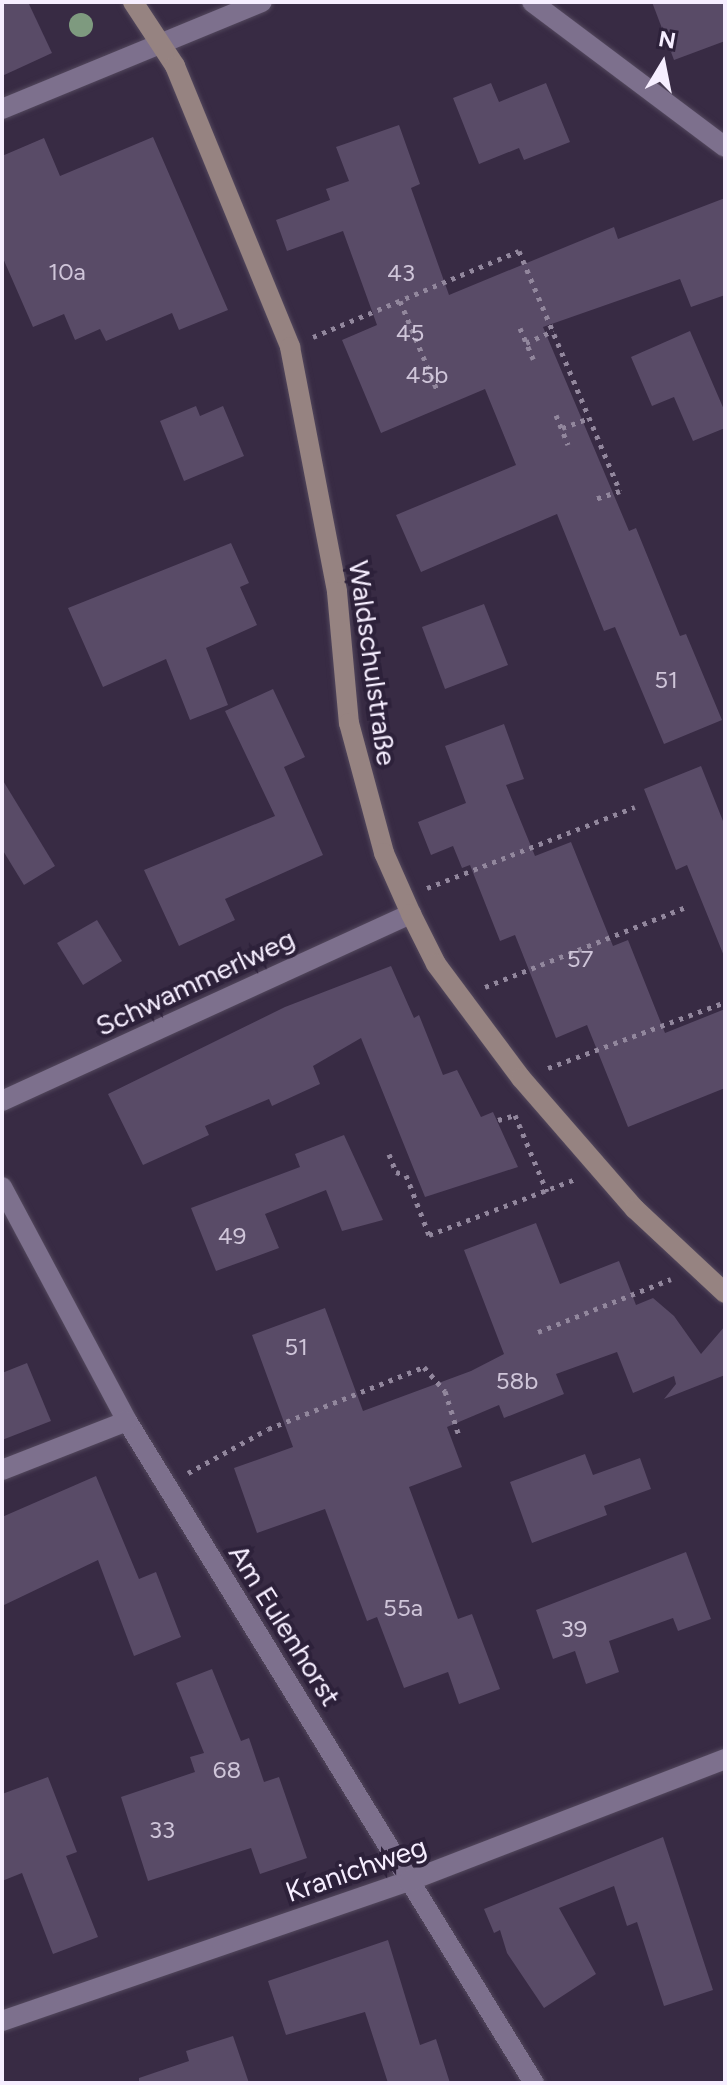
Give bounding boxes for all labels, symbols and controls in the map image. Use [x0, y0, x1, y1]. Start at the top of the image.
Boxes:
north arrow [623, 24, 703, 104]
text: N [657, 25, 678, 55]
house number: 10a [48, 258, 86, 286]
house number: 43 [387, 259, 415, 287]
house number: 45 [396, 319, 424, 347]
house number: 45b [406, 361, 448, 389]
street label: Waldschulstraße [342, 558, 404, 768]
house number: 51 [654, 666, 678, 694]
street label: Schwammerlweg [90, 921, 300, 1043]
house number: 57 [567, 945, 593, 973]
house number: 49 [218, 1222, 246, 1250]
house number: 51 [284, 1333, 308, 1361]
house number: 58b [496, 1367, 538, 1395]
street label: Am Eulenhorst [222, 1538, 348, 1712]
house number: 55a [383, 1594, 423, 1622]
house number: 39 [561, 1615, 587, 1643]
house number: 68 [213, 1756, 241, 1784]
house number: 33 [149, 1816, 175, 1844]
street label: Kranichweg [281, 1829, 431, 1909]

